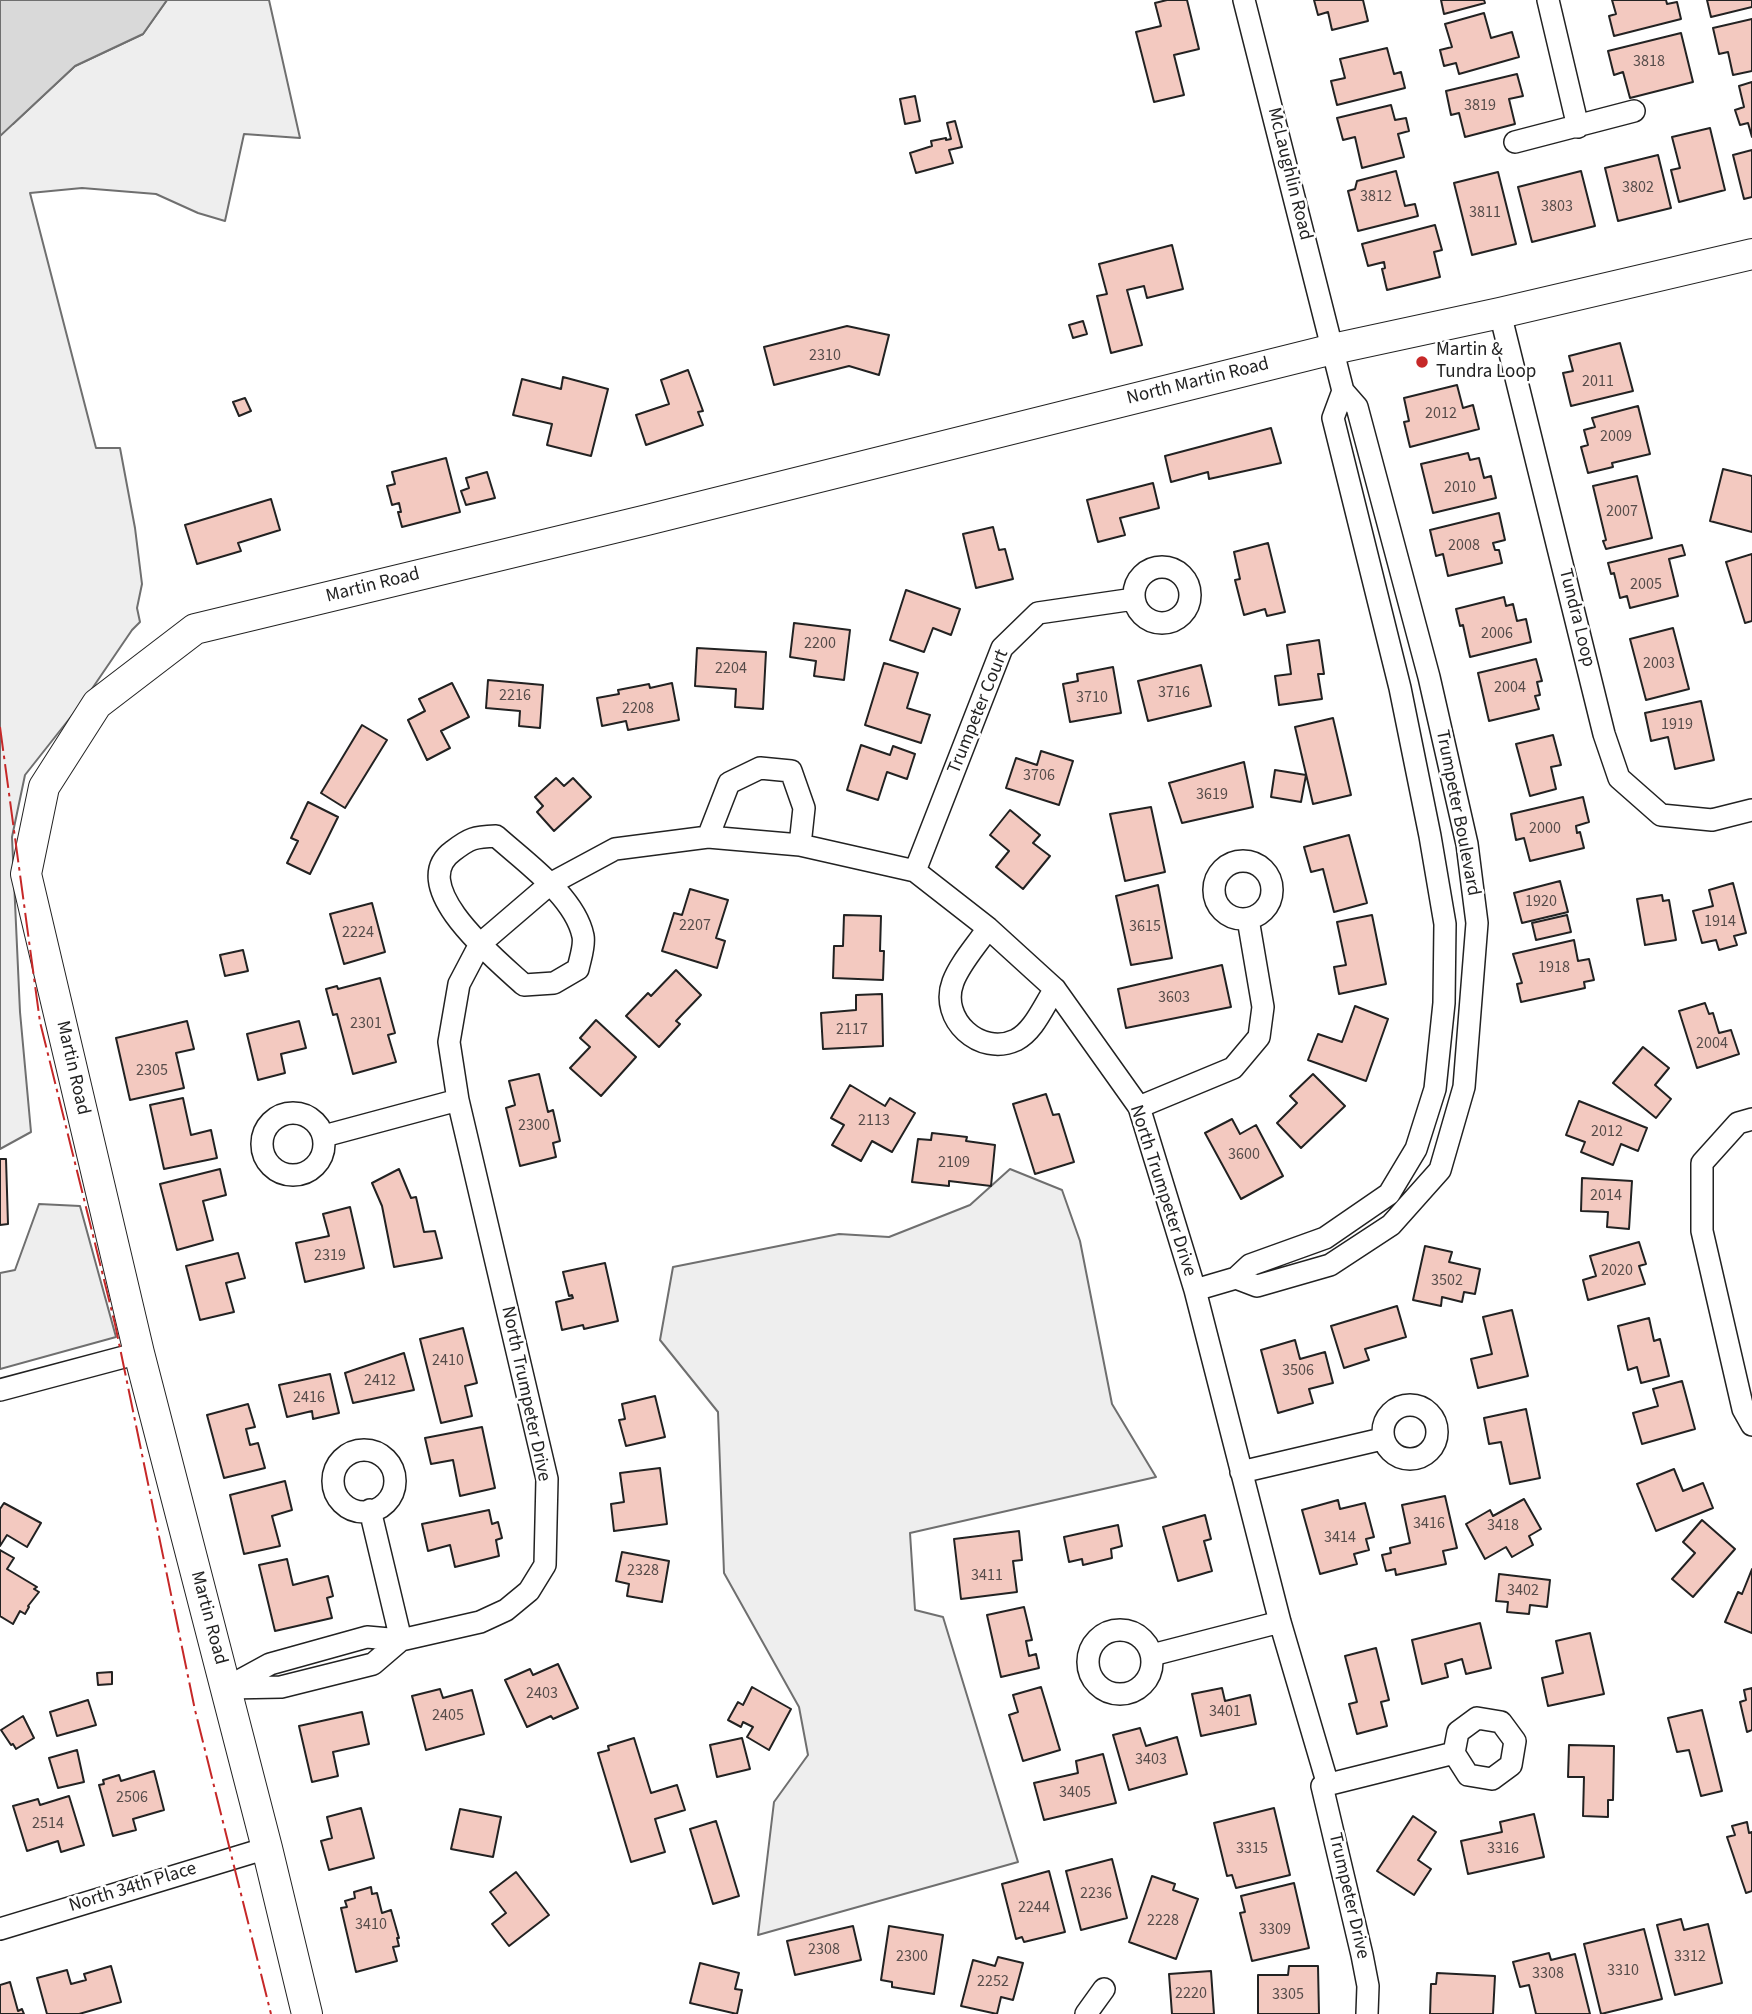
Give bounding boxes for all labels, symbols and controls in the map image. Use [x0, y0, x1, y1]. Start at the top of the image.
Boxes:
house number: 3818 [1633, 52, 1665, 72]
house number: 3819 [1464, 96, 1496, 116]
street label: McLaughlin Road [1261, 105, 1317, 243]
house number: 3802 [1622, 178, 1654, 198]
house number: 3812 [1360, 187, 1392, 207]
house number: 3803 [1541, 197, 1573, 217]
house number: 3811 [1469, 203, 1501, 223]
place label: Martin & Tundra Loop [1436, 340, 1536, 384]
house number: 2310 [809, 346, 841, 366]
street label: North Martin Road [1125, 353, 1271, 411]
marker: Martin & Tundra Loop [1414, 354, 1430, 370]
house number: 2011 [1582, 372, 1614, 392]
house number: 2012 [1425, 404, 1457, 424]
house number: 2009 [1600, 427, 1632, 447]
house number: 2010 [1444, 478, 1476, 498]
house number: 2007 [1606, 502, 1638, 522]
house number: 2008 [1448, 536, 1480, 556]
street label: Martin Road [324, 563, 422, 609]
street label: Tundra Loop [1553, 567, 1599, 669]
house number: 2005 [1630, 575, 1662, 595]
house number: 2006 [1481, 624, 1513, 644]
house number: 2200 [804, 634, 836, 654]
street label: Trumpeter Court [944, 646, 1014, 778]
house number: 2003 [1643, 654, 1675, 674]
house number: 2204 [715, 659, 747, 679]
house number: 2004 [1494, 678, 1526, 698]
house number: 3716 [1158, 683, 1190, 703]
house number: 2216 [499, 686, 531, 706]
house number: 3710 [1076, 688, 1108, 708]
house number: 2208 [622, 699, 654, 719]
house number: 1919 [1661, 715, 1693, 735]
street label: Trumpeter Boulevard [1430, 728, 1484, 898]
house number: 3706 [1023, 766, 1055, 786]
house number: 3619 [1196, 785, 1228, 805]
house number: 2000 [1529, 819, 1561, 839]
house number: 1920 [1525, 892, 1557, 912]
house number: 1914 [1704, 912, 1736, 932]
house number: 2207 [679, 916, 711, 936]
house number: 3615 [1129, 917, 1161, 937]
house number: 2224 [342, 923, 374, 943]
house number: 1918 [1538, 958, 1570, 978]
house number: 3603 [1158, 988, 1190, 1008]
house number: 2301 [350, 1014, 382, 1034]
street label: Martin Road [50, 1019, 94, 1117]
house number: 2117 [836, 1020, 868, 1040]
house number: 2004 [1696, 1034, 1728, 1054]
house number: 2305 [136, 1061, 168, 1081]
street label: North Trumpeter Drive [1124, 1103, 1200, 1279]
house number: 2113 [858, 1111, 890, 1131]
house number: 2300 [518, 1116, 550, 1136]
house number: 2012 [1591, 1122, 1623, 1142]
house number: 3600 [1228, 1145, 1260, 1165]
house number: 2109 [938, 1153, 970, 1173]
house number: 2014 [1590, 1186, 1622, 1206]
house number: 2319 [314, 1246, 346, 1266]
house number: 2020 [1601, 1261, 1633, 1281]
house number: 3502 [1431, 1271, 1463, 1291]
street label: North Trumpeter Drive [495, 1304, 555, 1484]
house number: 2410 [432, 1351, 464, 1371]
house number: 3506 [1282, 1361, 1314, 1381]
house number: 2412 [364, 1371, 396, 1391]
house number: 2416 [293, 1388, 325, 1408]
house number: 3416 [1413, 1514, 1445, 1534]
house number: 3418 [1487, 1516, 1519, 1536]
house number: 3414 [1324, 1528, 1356, 1548]
house number: 2328 [627, 1561, 659, 1581]
house number: 3411 [971, 1566, 1003, 1586]
street label: Martin Road [185, 1569, 231, 1667]
house number: 3402 [1507, 1581, 1539, 1601]
house number: 2403 [526, 1684, 558, 1704]
house number: 3401 [1209, 1702, 1241, 1722]
house number: 2405 [432, 1706, 464, 1726]
house number: 3403 [1135, 1750, 1167, 1770]
house number: 3405 [1059, 1783, 1091, 1803]
house number: 2506 [116, 1788, 148, 1808]
house number: 2514 [32, 1814, 64, 1834]
street label: Trumpeter Drive [1322, 1831, 1374, 1961]
house number: 3315 [1236, 1839, 1268, 1859]
house number: 3316 [1487, 1839, 1519, 1859]
street label: North 34th Place [67, 1858, 199, 1918]
house number: 2236 [1080, 1884, 1112, 1904]
house number: 2244 [1018, 1898, 1050, 1918]
house number: 2228 [1147, 1911, 1179, 1931]
house number: 3410 [355, 1915, 387, 1935]
house number: 3309 [1259, 1920, 1291, 1940]
house number: 2308 [808, 1940, 840, 1960]
house number: 2300 [896, 1947, 928, 1967]
house number: 3312 [1674, 1947, 1706, 1967]
house number: 3310 [1607, 1961, 1639, 1981]
house number: 3308 [1532, 1964, 1564, 1984]
house number: 2252 [977, 1972, 1009, 1992]
house number: 2220 [1175, 1984, 1207, 2004]
house number: 3305 [1272, 1985, 1304, 2005]

